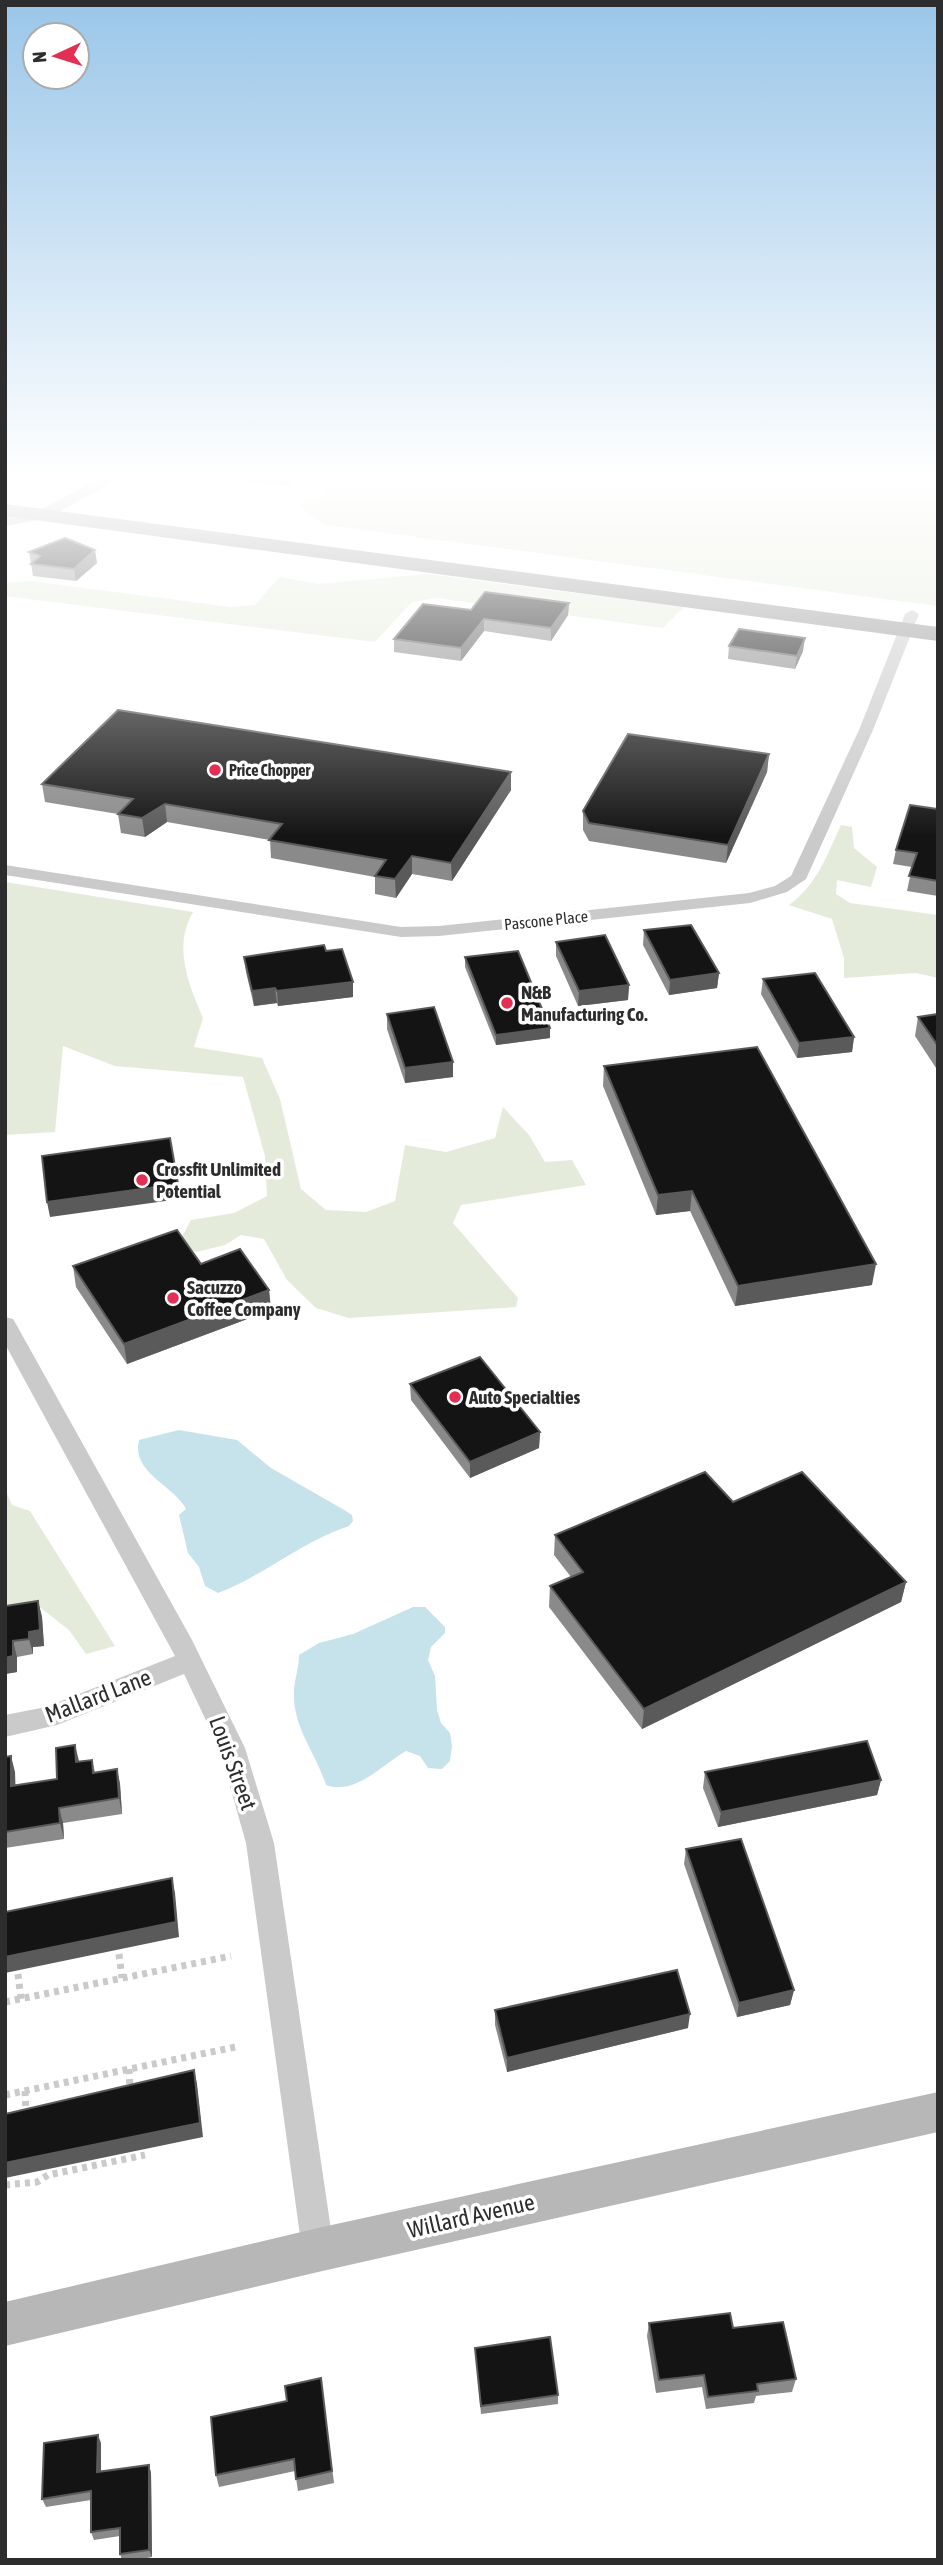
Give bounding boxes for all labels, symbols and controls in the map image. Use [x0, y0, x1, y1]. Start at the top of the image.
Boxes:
north arrow [21, 21, 91, 91]
text: N [28, 51, 50, 64]
place label: Price Chopper [229, 761, 311, 779]
marker: Price Chopper [207, 762, 223, 778]
street label: Pascone Place [503, 907, 589, 933]
place label: N&B Manufacturing Co. [521, 981, 648, 1025]
marker: N&B Manufacturing Co. [499, 995, 515, 1011]
place label: Crossfit Unlimited Potential [156, 1158, 281, 1202]
marker: Crossfit Unlimited Potential [134, 1172, 150, 1188]
place label: Sacuzzo Coffee Company [187, 1276, 301, 1320]
marker: Sacuzzo Coffee Company [165, 1290, 181, 1306]
place label: Auto Specialties [468, 1386, 581, 1408]
marker: Auto Specialties [447, 1389, 463, 1405]
street label: Mallard Lane [42, 1664, 154, 1728]
street label: Louis Street [204, 1713, 262, 1813]
street label: Willard Avenue [405, 2189, 537, 2243]

